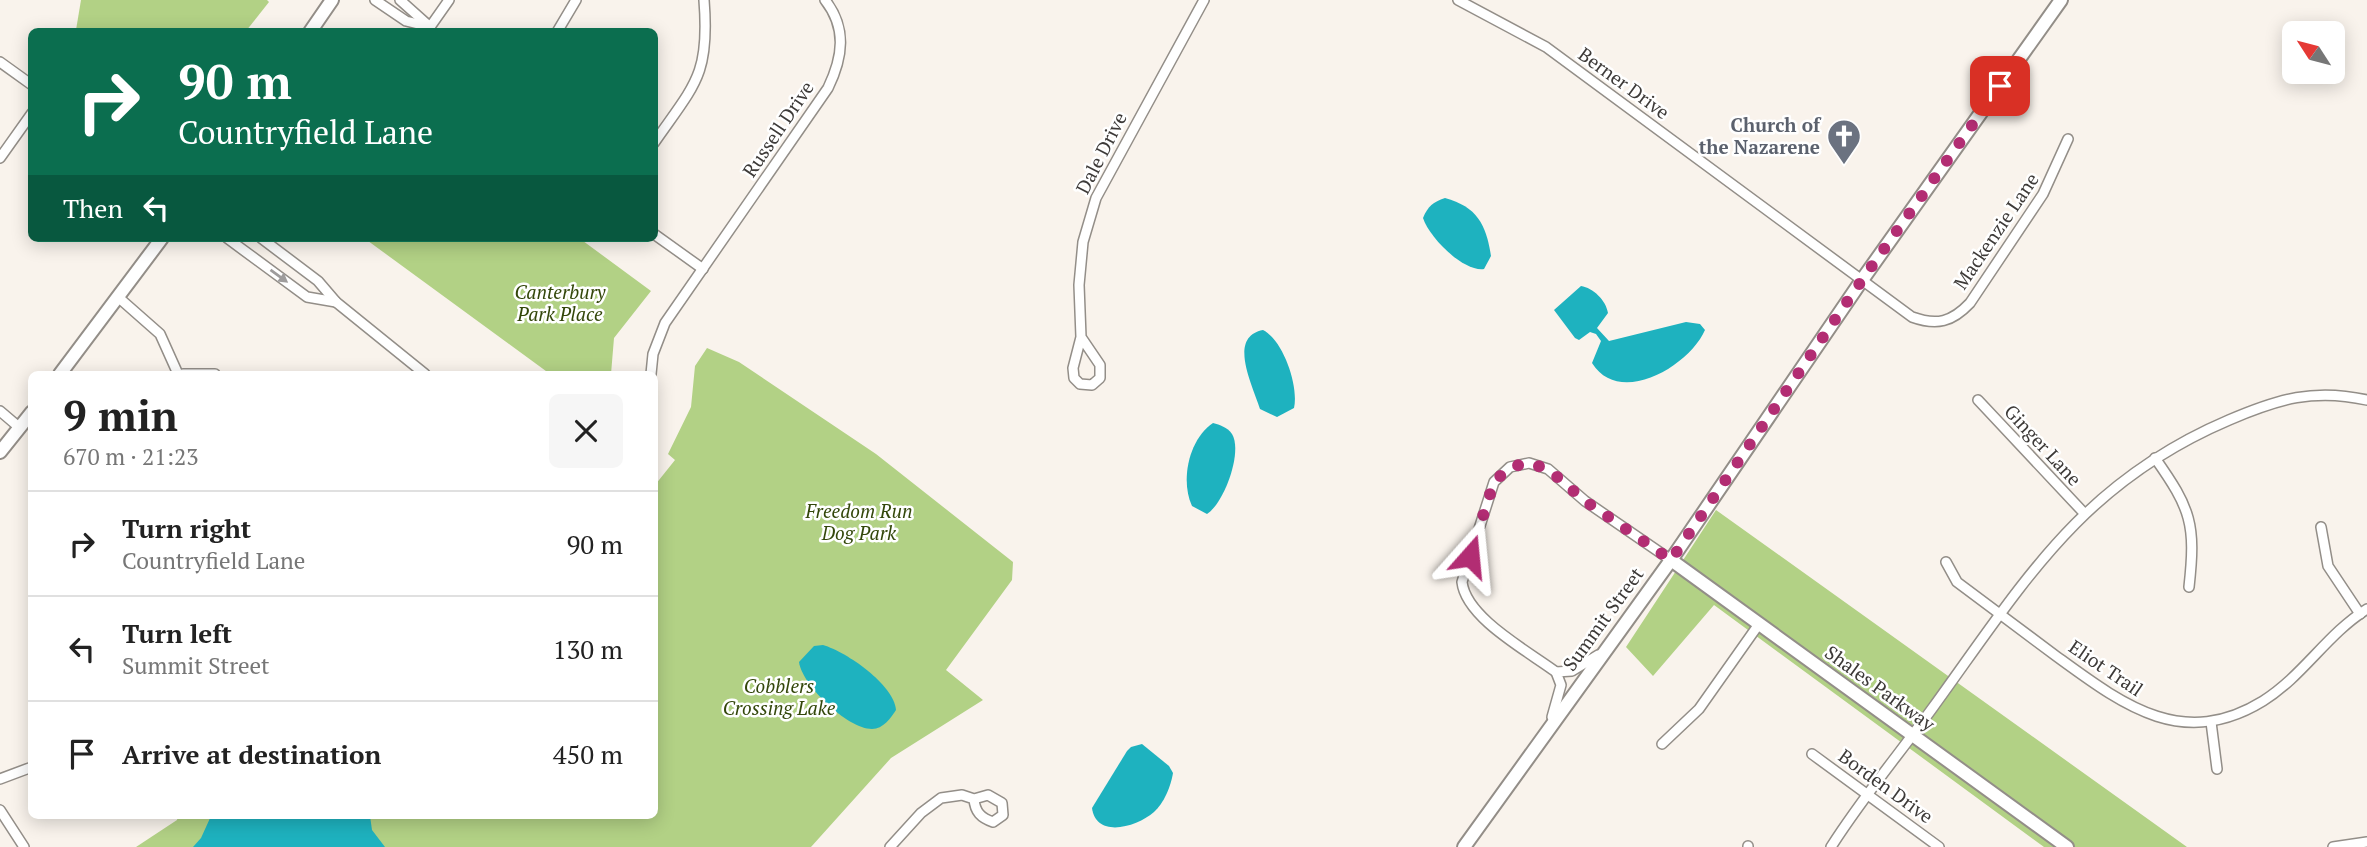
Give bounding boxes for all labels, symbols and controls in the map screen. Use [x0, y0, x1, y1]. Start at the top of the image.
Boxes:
north arrow [2282, 21, 2345, 84]
map controls [2282, 21, 2345, 84]
street label: Berner Drive [1574, 41, 1675, 124]
text: 90 m [178, 48, 292, 113]
icon: right [63, 56, 154, 147]
pin [1970, 56, 2030, 116]
icon: arrive [1981, 67, 2019, 105]
street label: Russell Drive [736, 76, 819, 181]
street label: Dale Drive [1069, 108, 1132, 198]
text: Countryfield Lane [178, 111, 433, 153]
place label: Church of the Nazarene [1699, 112, 1822, 159]
church icon: Church of the Nazarene [1825, 117, 1863, 166]
street label: Mackenzie Lane [1947, 168, 2044, 294]
icon: left [137, 189, 175, 227]
text: Then [63, 191, 123, 225]
one-way arrow [270, 269, 288, 283]
park label: Canterbury Park Place [515, 279, 607, 326]
text: 9 min [63, 387, 178, 443]
button: close [549, 394, 623, 468]
street label: Ginger Lane [1999, 399, 2087, 491]
text: 670 m · 21:23 [63, 441, 198, 472]
park label: Freedom Run Dog Park [804, 498, 913, 545]
text: Turn right [122, 511, 251, 545]
position arrow [1433, 519, 1507, 593]
icon: right [63, 525, 101, 563]
text: 90 m [567, 527, 623, 561]
text: Countryfield Lane [122, 545, 305, 576]
street label: Summit Street [1557, 562, 1649, 675]
text: Turn left [122, 616, 232, 650]
icon: left [63, 630, 101, 668]
text: 130 m [553, 632, 623, 666]
street label: Eliot Trail [2064, 634, 2148, 701]
street label: Shales Parkway [1820, 639, 1941, 736]
text: Summit Street [122, 650, 270, 681]
park label: Cobblers Crossing Lake [723, 673, 836, 720]
icon: arrive [63, 735, 101, 773]
text: Arrive at destination [122, 737, 381, 771]
text: 450 m [553, 737, 623, 771]
street label: Borden Drive [1834, 743, 1938, 828]

